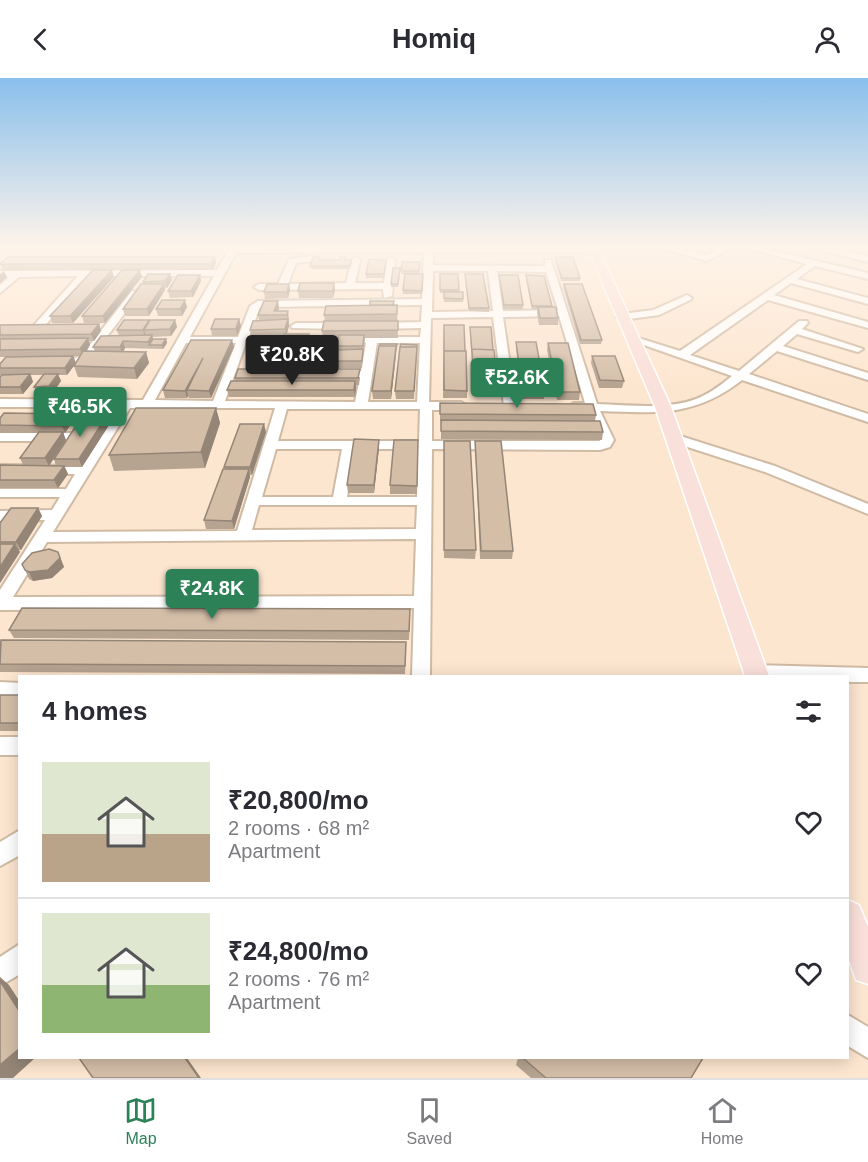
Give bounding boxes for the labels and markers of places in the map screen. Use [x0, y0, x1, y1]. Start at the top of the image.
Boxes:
pin: ₹20.8K [243, 335, 341, 386]
pin: ₹52.6K [468, 358, 566, 409]
pin: ₹46.5K [31, 387, 129, 438]
pin: ₹24.8K [163, 569, 261, 620]

